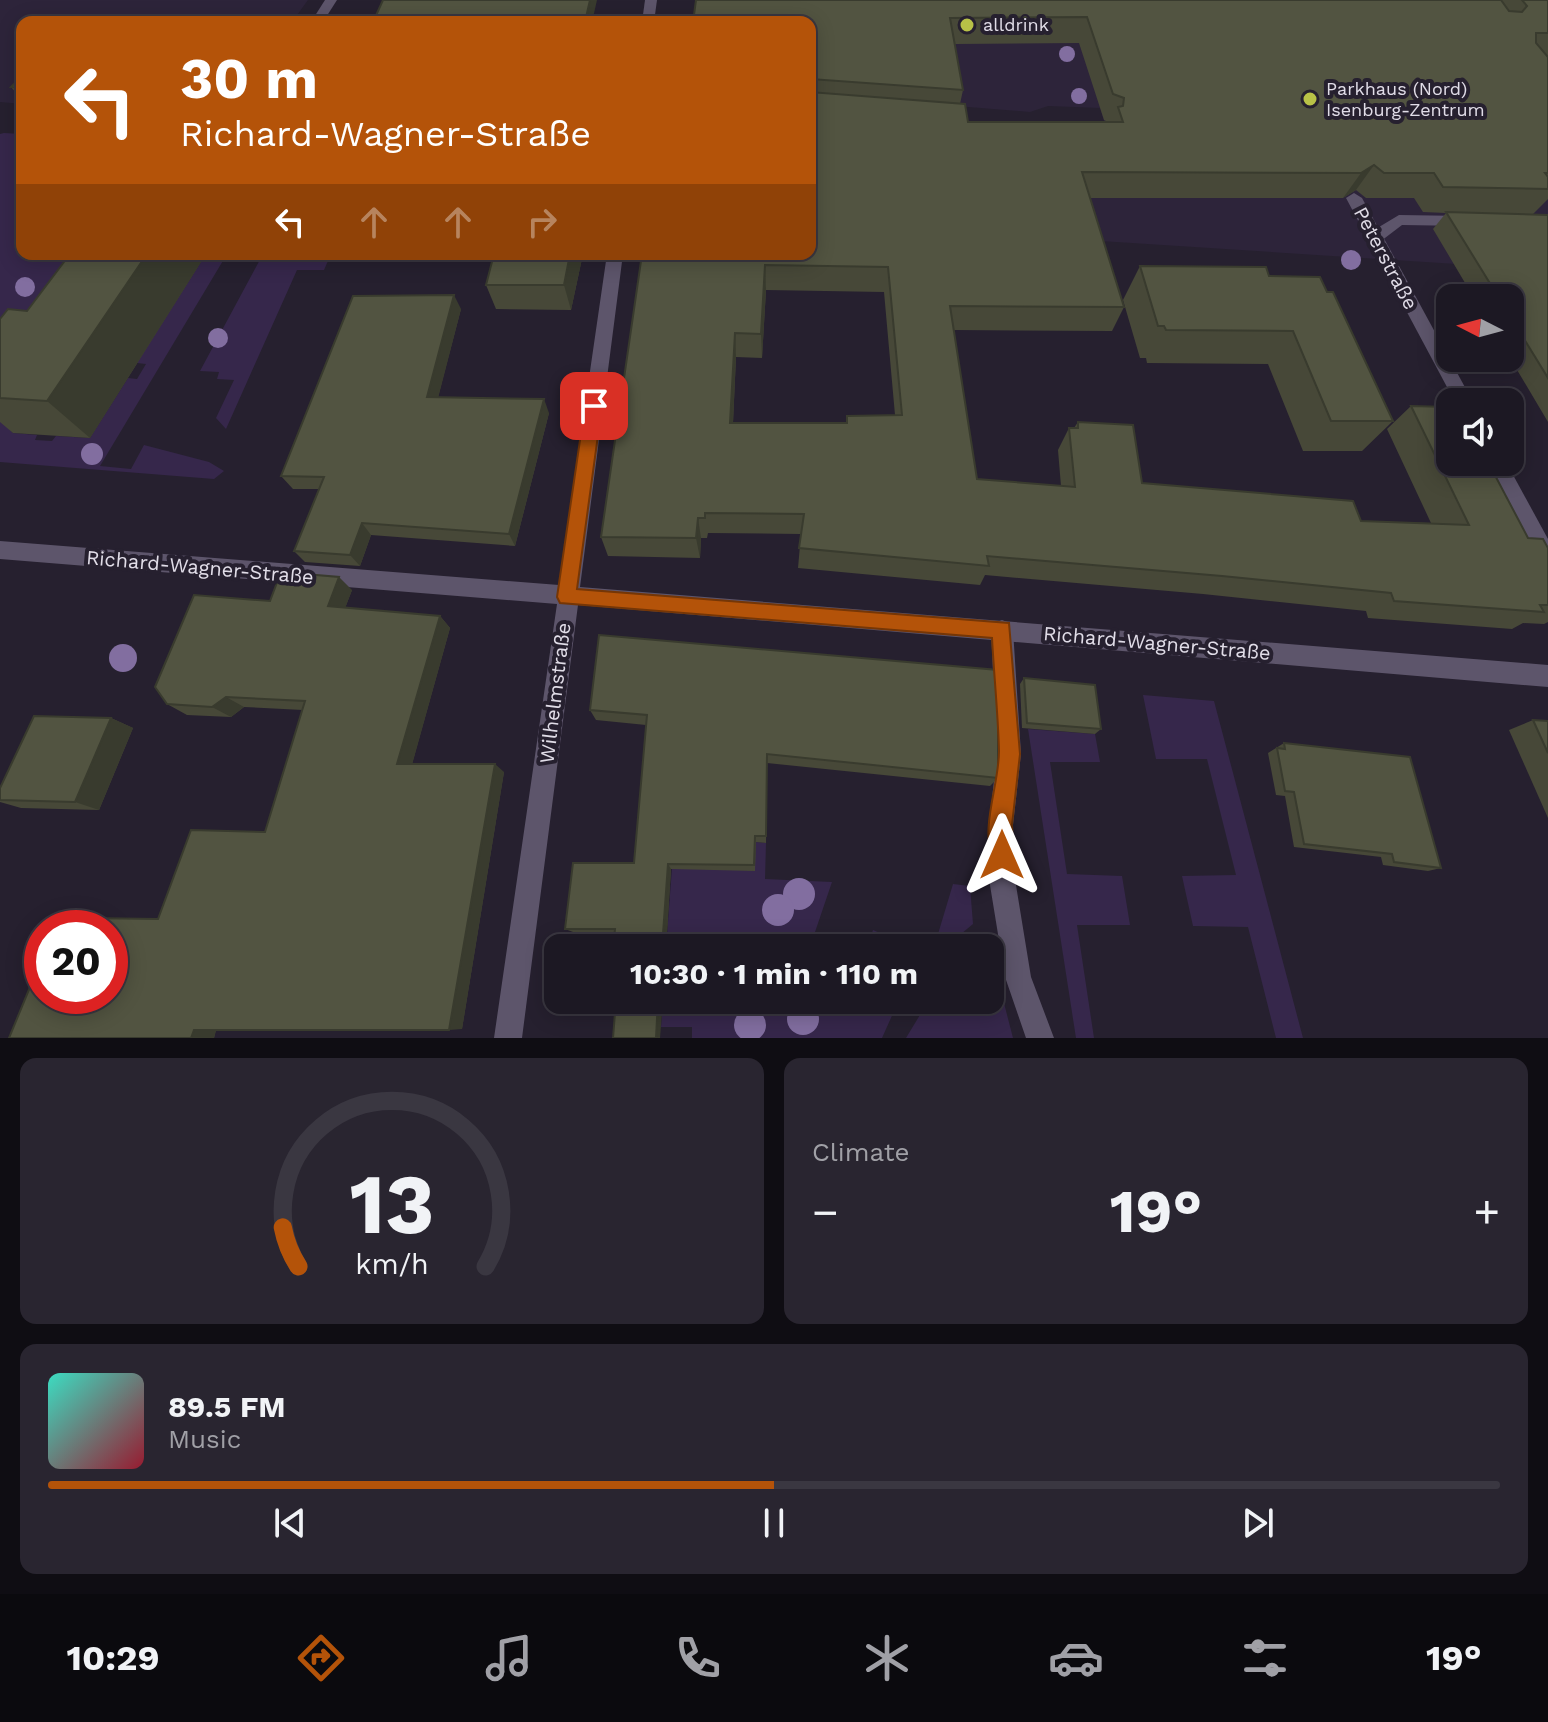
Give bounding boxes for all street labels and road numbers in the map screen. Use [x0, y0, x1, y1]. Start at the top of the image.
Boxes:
street label: Peterstraße [1349, 203, 1423, 313]
street label: Richard-Wagner-Straße [85, 545, 315, 589]
street label: Wilhelmstraße [534, 621, 576, 765]
street label: Richard-Wagner-Straße [1042, 621, 1272, 665]

